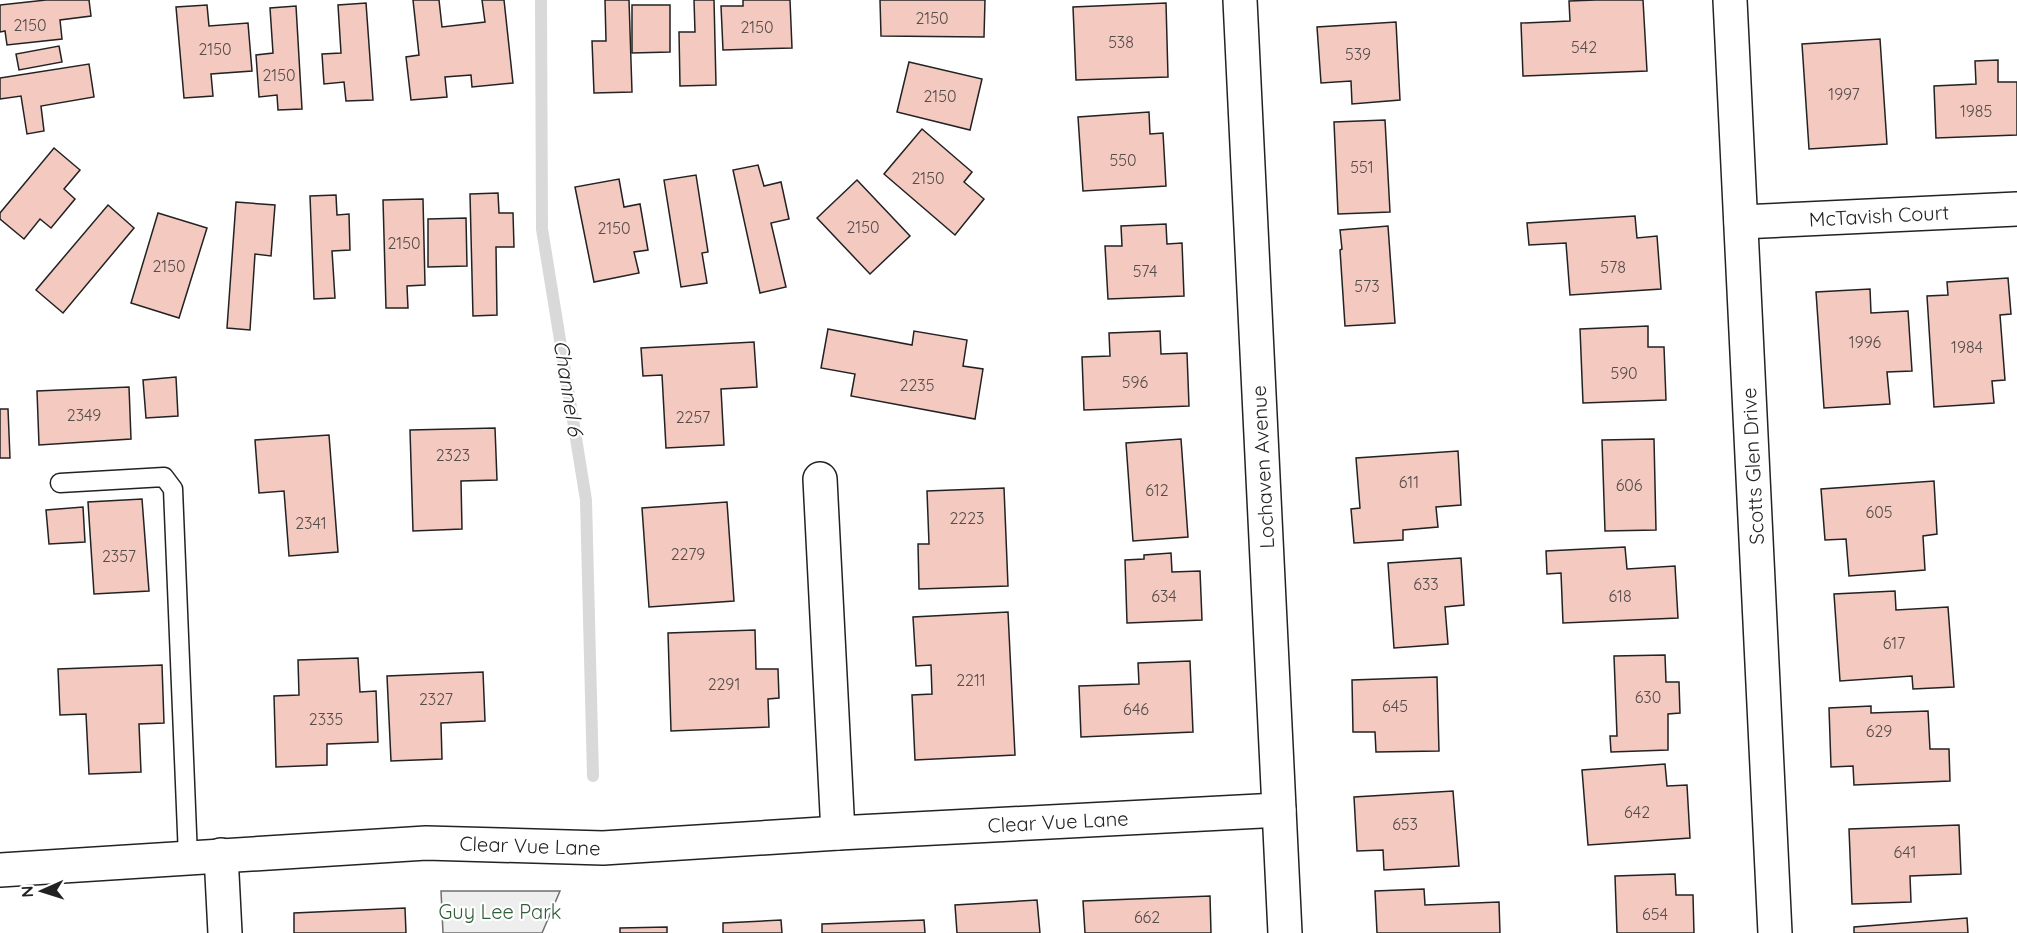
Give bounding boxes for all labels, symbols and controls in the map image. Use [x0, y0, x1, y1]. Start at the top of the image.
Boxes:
house number: 2150 [915, 8, 949, 28]
house number: 2150 [13, 15, 47, 35]
house number: 2150 [740, 17, 774, 37]
house number: 538 [1108, 32, 1134, 52]
house number: 542 [1571, 37, 1597, 57]
house number: 2150 [198, 39, 232, 59]
house number: 539 [1345, 44, 1371, 64]
house number: 2150 [262, 65, 296, 85]
house number: 1997 [1828, 84, 1860, 104]
house number: 2150 [923, 86, 957, 106]
house number: 1985 [1960, 101, 1992, 121]
house number: 550 [1110, 150, 1136, 170]
house number: 551 [1350, 157, 1374, 177]
house number: 2150 [911, 168, 945, 188]
street label: McTavish Court [1808, 199, 1950, 232]
house number: 2150 [846, 217, 880, 237]
house number: 2150 [597, 218, 631, 238]
house number: 2150 [387, 233, 421, 253]
house number: 2150 [152, 256, 186, 276]
house number: 578 [1600, 257, 1626, 277]
house number: 574 [1133, 261, 1157, 281]
house number: 573 [1354, 276, 1380, 296]
house number: 1996 [1849, 332, 1882, 352]
house number: 1984 [1951, 337, 1983, 357]
water label: Channel 6 [549, 338, 590, 439]
house number: 590 [1610, 363, 1638, 383]
house number: 596 [1122, 372, 1149, 392]
house number: 2235 [900, 375, 934, 395]
street label: Lochaven Avenue [1246, 385, 1279, 549]
street label: Scotts Glen Drive [1736, 387, 1769, 545]
house number: 2349 [67, 405, 101, 425]
house number: 2257 [676, 407, 710, 427]
house number: 2323 [436, 445, 470, 465]
house number: 611 [1399, 472, 1419, 492]
house number: 606 [1616, 475, 1643, 495]
house number: 612 [1145, 480, 1169, 500]
house number: 605 [1866, 502, 1892, 522]
house number: 2223 [950, 508, 984, 528]
house number: 2341 [295, 513, 327, 533]
house number: 2279 [671, 544, 705, 564]
house number: 2357 [102, 546, 136, 566]
house number: 633 [1413, 574, 1439, 594]
house number: 634 [1151, 586, 1177, 606]
house number: 618 [1608, 586, 1632, 606]
house number: 617 [1883, 633, 1905, 653]
house number: 2211 [956, 670, 986, 690]
house number: 2291 [708, 674, 740, 694]
house number: 630 [1635, 687, 1661, 707]
house number: 2327 [419, 689, 453, 709]
house number: 645 [1382, 696, 1408, 716]
house number: 646 [1123, 699, 1149, 719]
house number: 2335 [309, 709, 343, 729]
house number: 629 [1866, 721, 1892, 741]
house number: 642 [1624, 802, 1650, 822]
street label: Clear Vue Lane [987, 805, 1129, 838]
house number: 653 [1392, 814, 1418, 834]
street label: Clear Vue Lane [459, 831, 601, 860]
house number: 641 [1893, 842, 1917, 862]
north arrow [12, 861, 72, 921]
text: N [17, 885, 37, 898]
park label: Guy Lee Park [438, 899, 562, 924]
house number: 654 [1642, 904, 1668, 924]
house number: 662 [1134, 907, 1160, 927]

